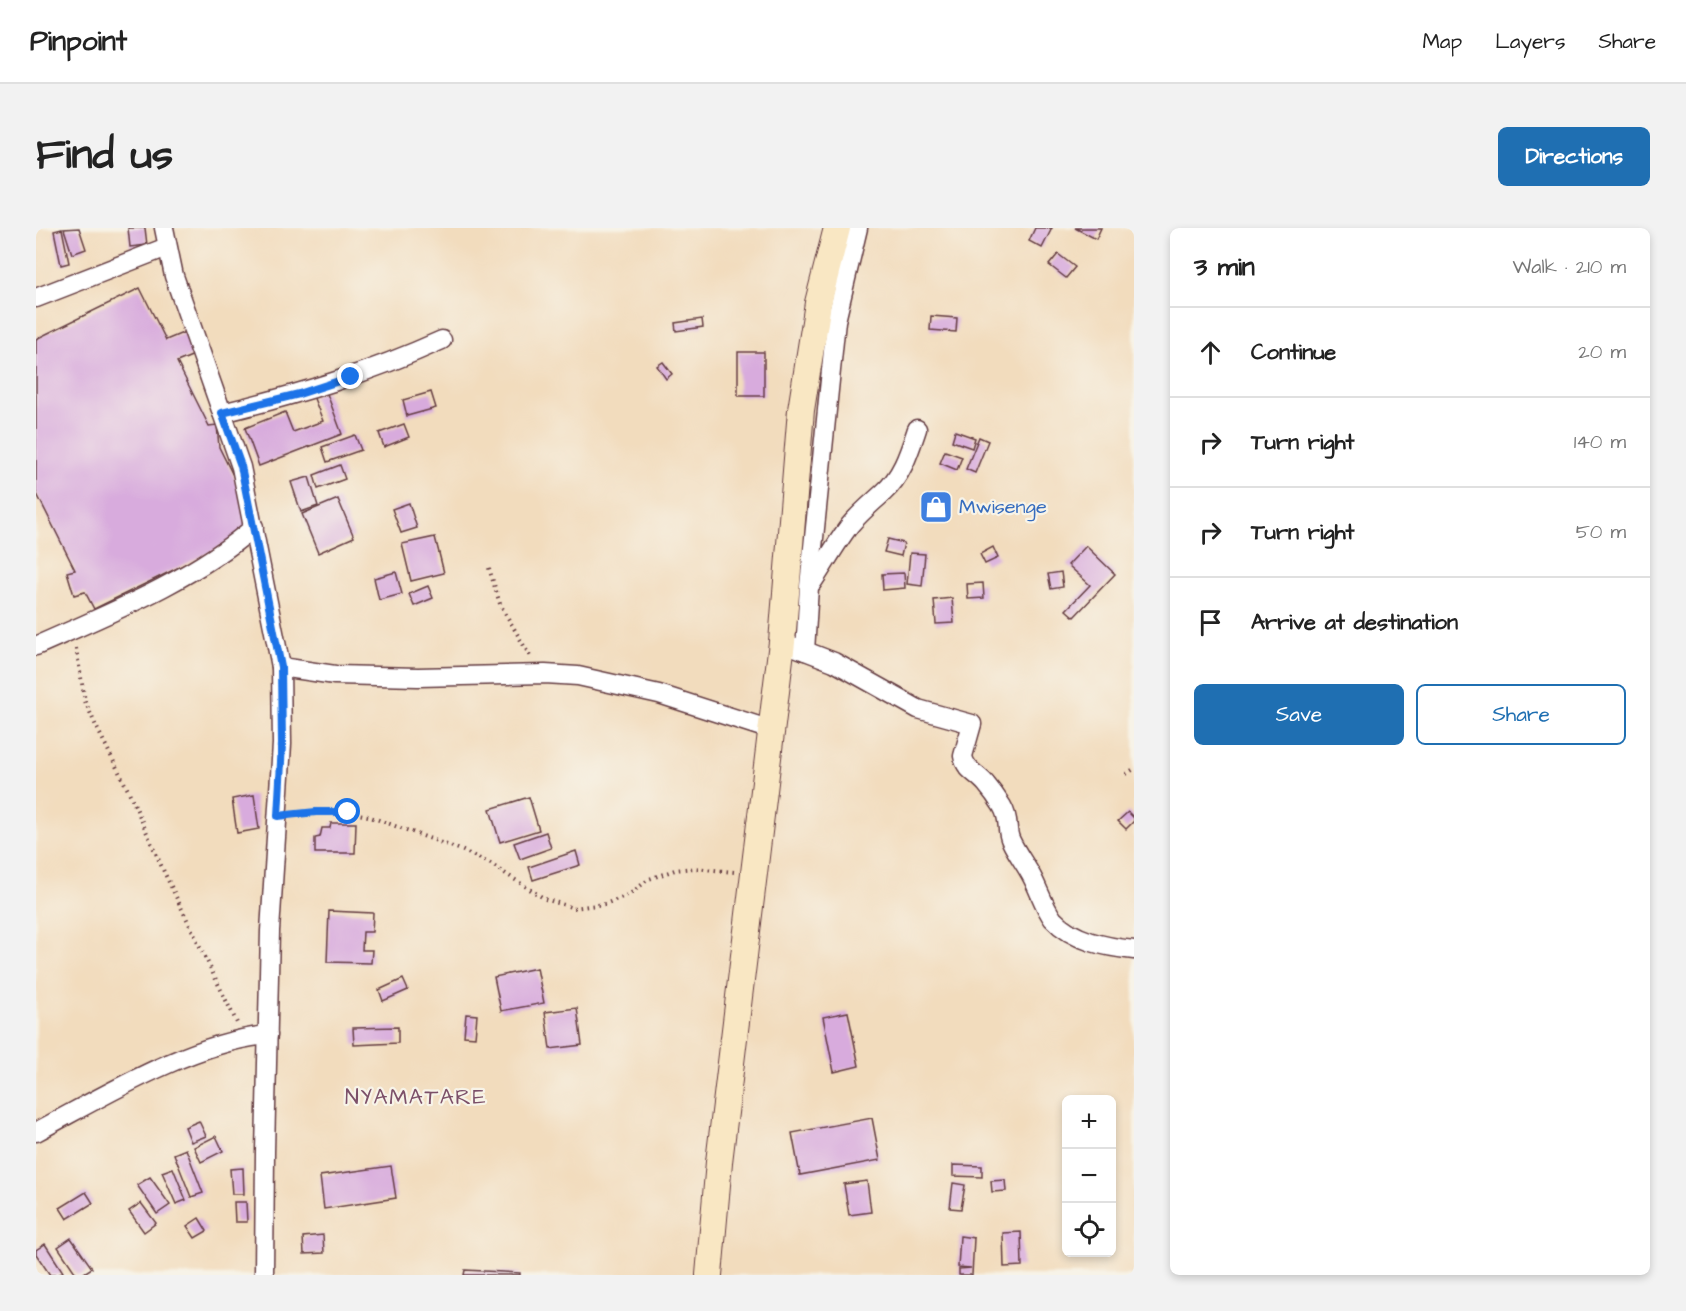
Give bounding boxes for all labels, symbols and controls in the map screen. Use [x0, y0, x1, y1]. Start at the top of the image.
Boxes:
text: Pinpoint [30, 22, 127, 61]
text: Map [1422, 27, 1462, 56]
text: Layers [1495, 27, 1565, 56]
text: Share [1598, 27, 1656, 56]
text: Find us [36, 127, 173, 185]
button: Directions [1498, 127, 1650, 186]
text: 3 min [1194, 249, 1255, 285]
text: Walk · 210 m [1513, 253, 1626, 281]
icon: ahead [1194, 336, 1227, 369]
text: Continue [1251, 337, 1336, 368]
text: 20 m [1578, 338, 1626, 366]
route end [337, 363, 363, 389]
icon: right [1194, 426, 1227, 459]
text: Turn right [1251, 427, 1354, 458]
text: 140 m [1574, 428, 1626, 456]
shop icon: Mwisenge [918, 489, 954, 525]
place label: Mwisenge [959, 493, 1047, 522]
icon: right [1194, 516, 1227, 549]
text: Turn right [1251, 517, 1354, 548]
text: 50 m [1576, 518, 1626, 546]
icon: arrive [1194, 606, 1227, 639]
text: Arrive at destination [1251, 607, 1458, 638]
button: Save [1194, 684, 1404, 745]
button: Share [1416, 684, 1626, 745]
route start [334, 798, 360, 824]
district label: NYAMATARE [345, 1082, 487, 1113]
map controls [1062, 1095, 1116, 1257]
button: + [1062, 1095, 1116, 1149]
button: − [1062, 1149, 1116, 1203]
button: locate [1062, 1203, 1116, 1257]

